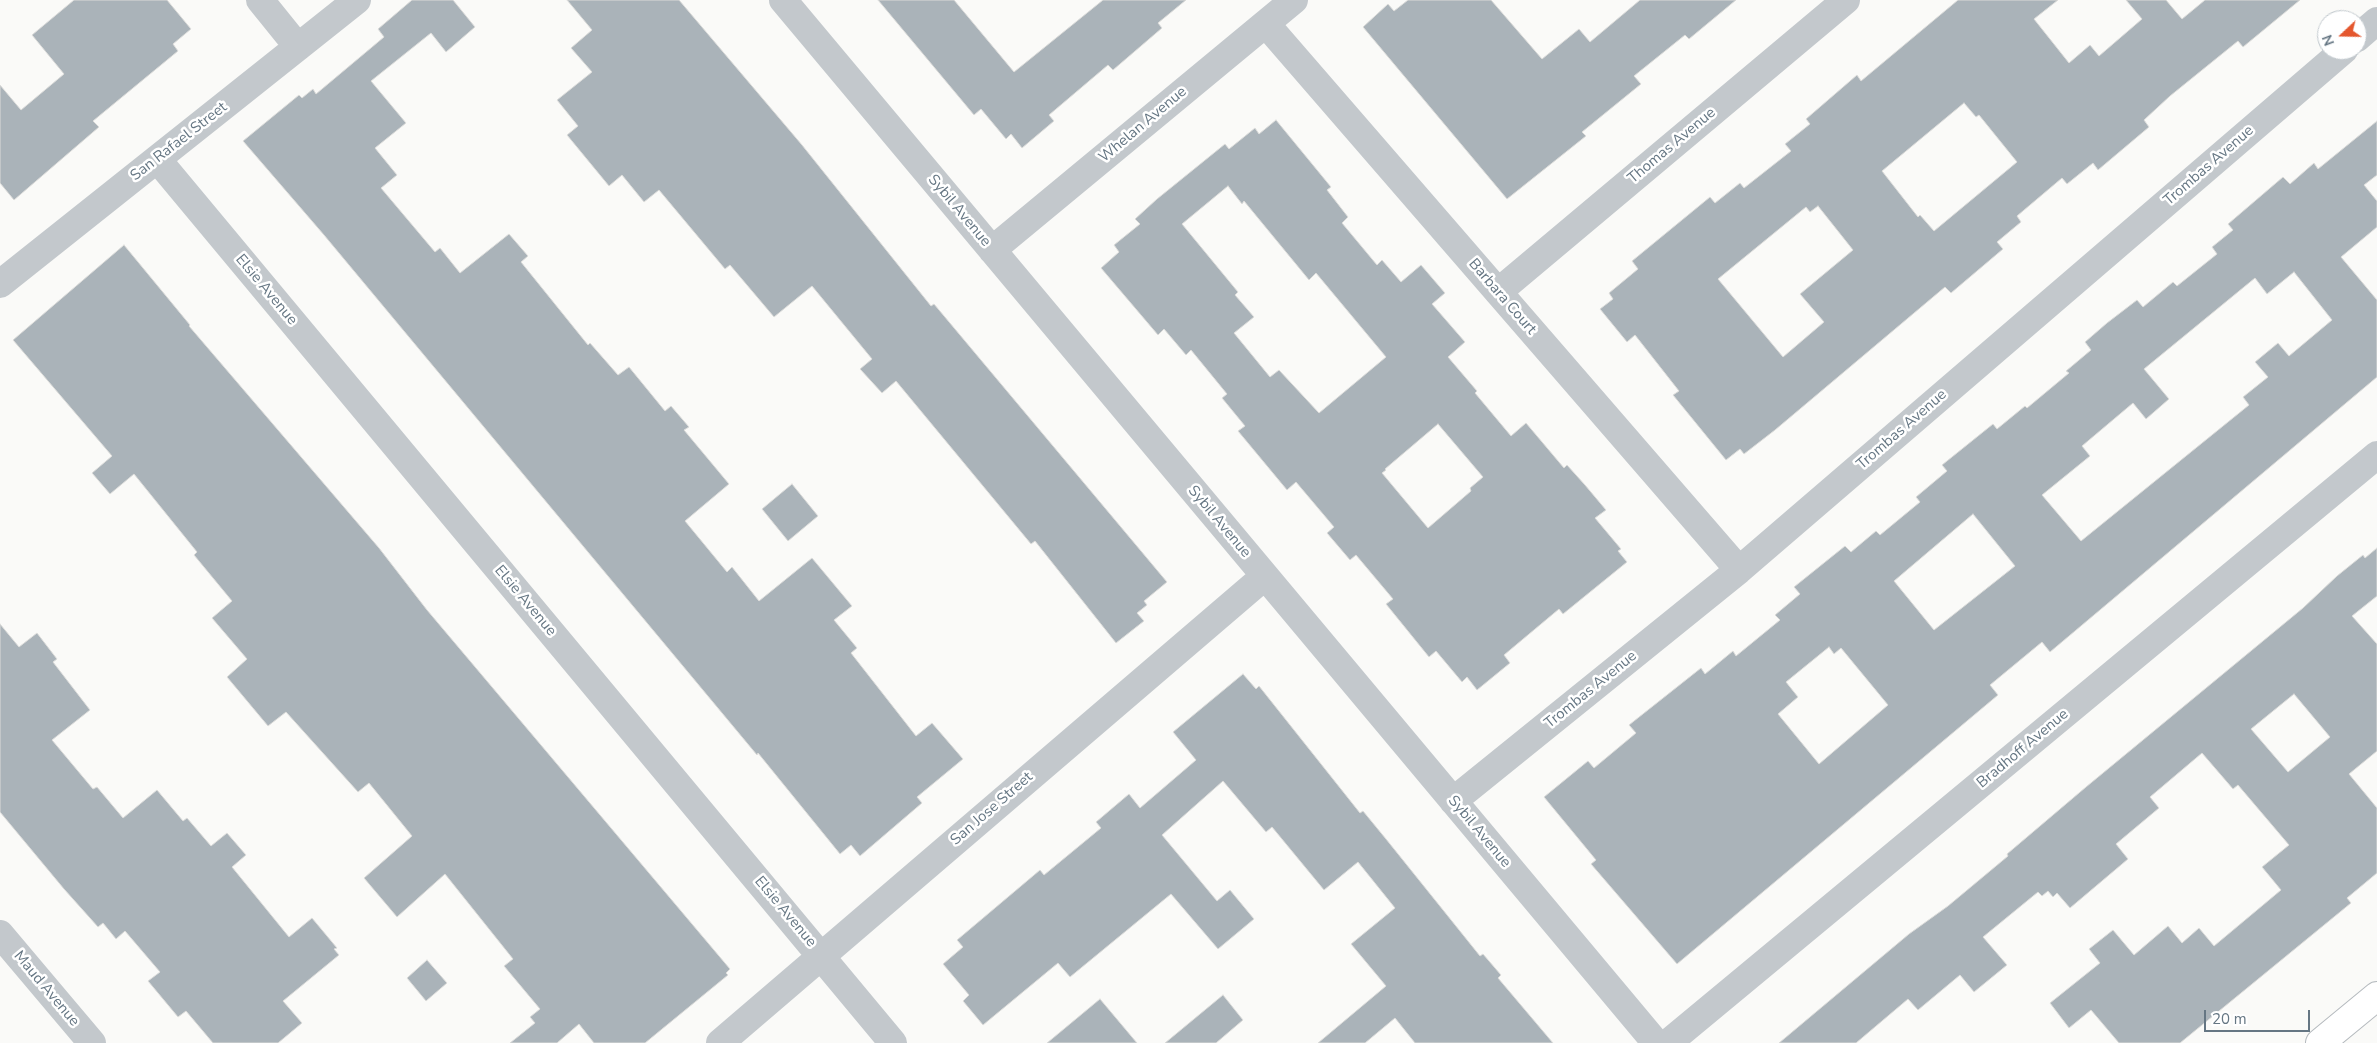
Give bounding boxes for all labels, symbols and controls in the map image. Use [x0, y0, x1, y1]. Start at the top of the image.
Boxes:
north arrow [2317, 10, 2367, 60]
text: N [2318, 32, 2339, 49]
street label: Whelan Avenue [1096, 83, 1190, 167]
street label: San Rafael Street [127, 99, 231, 185]
street label: Thomas Avenue [1625, 104, 1719, 188]
street label: Trombas Avenue [2160, 122, 2258, 210]
street label: Sybil Avenue [924, 171, 994, 251]
street label: Elsie Avenue [231, 251, 301, 329]
street label: Barbara Court [1464, 255, 1540, 339]
street label: Trombas Avenue [1853, 386, 1951, 474]
street label: Sybil Avenue [1184, 482, 1254, 562]
street label: Elsie Avenue [490, 562, 560, 640]
street label: Trombas Avenue [1541, 647, 1641, 733]
street label: Bradhoff Avenue [1974, 706, 2072, 792]
street label: San Jose Street [947, 769, 1037, 849]
street label: Sybil Avenue [1444, 792, 1514, 872]
street label: Elsie Avenue [750, 873, 820, 951]
street label: Maud Avenue [9, 948, 83, 1030]
scale bar [2207, 1000, 2313, 1032]
text: 20 m [2212, 1009, 2247, 1029]

